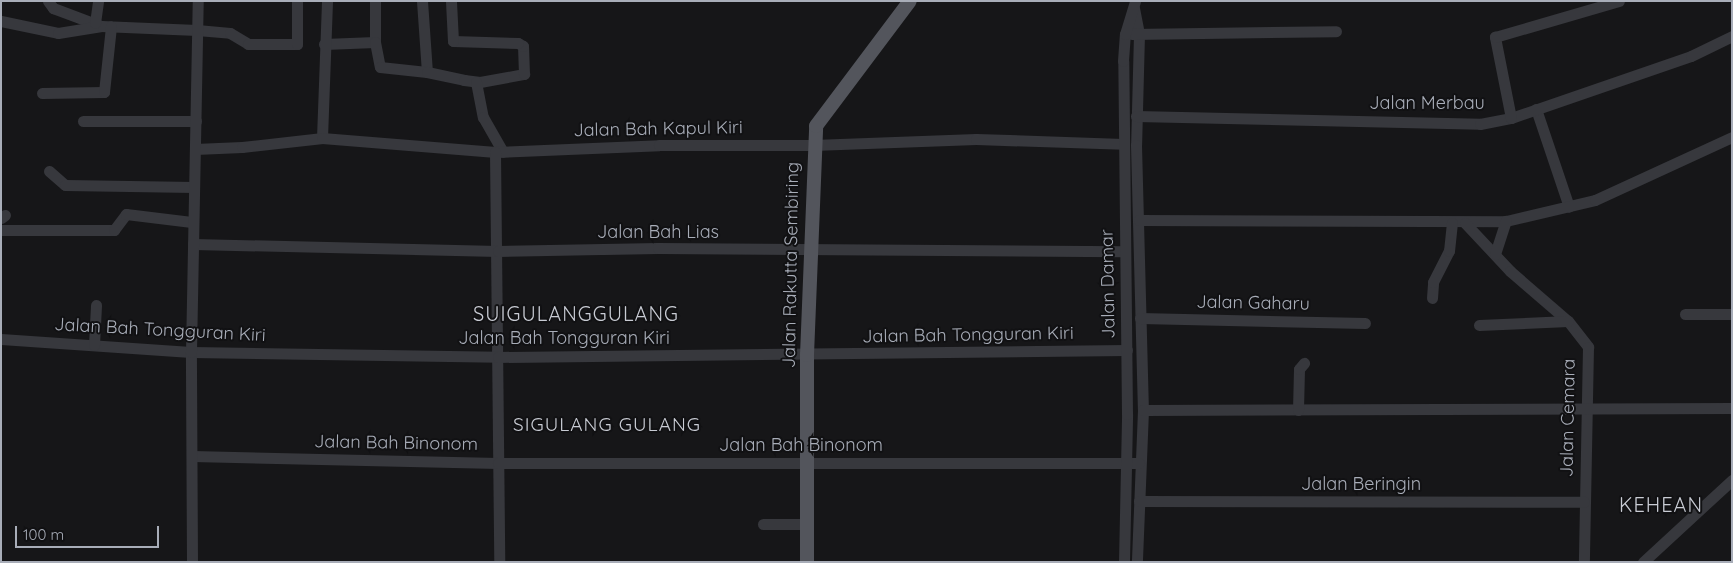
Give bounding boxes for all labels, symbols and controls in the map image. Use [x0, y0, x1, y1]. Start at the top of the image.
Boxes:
street label: Jalan Merbau [1369, 92, 1485, 114]
street label: Jalan Bah Kapul Kiri [573, 117, 743, 141]
street label: Jalan Rakutta Sembiring [778, 162, 804, 368]
street label: Jalan Bah Lias [597, 221, 719, 243]
street label: Jalan Damar [1096, 229, 1120, 339]
street label: Jalan Gaharu [1196, 291, 1310, 315]
district label: SUIGULANGGULANG [471, 301, 681, 325]
street label: Jalan Bah Tongguran Kiri [54, 314, 266, 346]
street label: Jalan Bah Tongguran Kiri [862, 322, 1074, 348]
street label: Jalan Bah Tongguran Kiri [458, 327, 670, 349]
street label: Jalan Cemara [1556, 359, 1580, 477]
district label: SIGULANG GULANG [511, 414, 703, 436]
street label: Jalan Bah Binonom [314, 431, 478, 455]
street label: Jalan Bah Binonom [719, 434, 883, 456]
street label: Jalan Beringin [1301, 473, 1421, 495]
district label: KEHEAN [1618, 492, 1704, 516]
scale bar [18, 516, 161, 548]
text: 100 m [23, 525, 64, 544]

